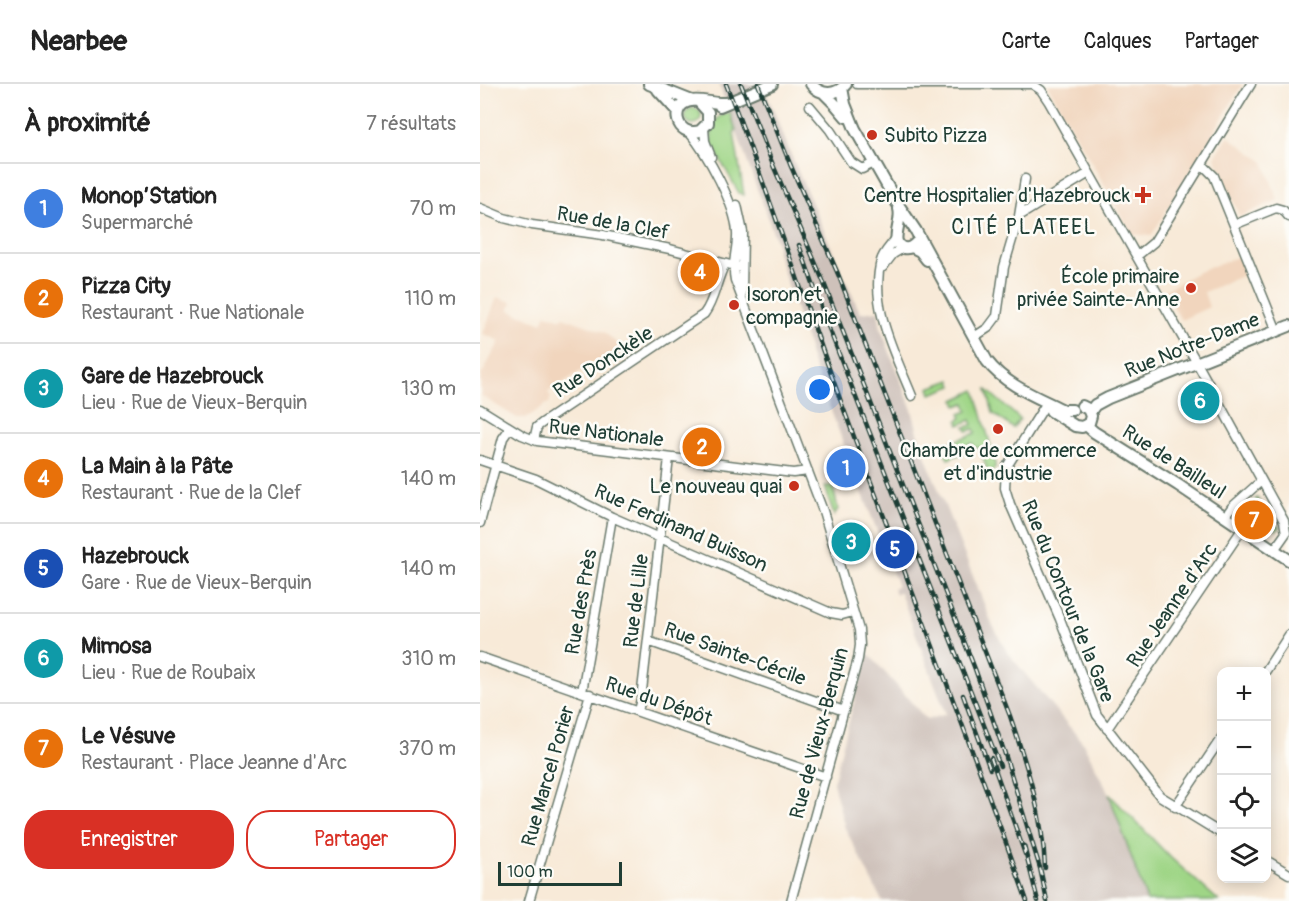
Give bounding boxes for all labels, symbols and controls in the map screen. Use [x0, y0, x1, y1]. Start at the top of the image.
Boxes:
text: Nearbee [30, 24, 127, 59]
text: Carte [1001, 28, 1050, 55]
text: Calques [1083, 28, 1151, 55]
text: Partager [1184, 28, 1259, 55]
text: À proximité [24, 107, 151, 139]
text: 7 résultats [366, 111, 456, 136]
place label: Subito Pizza [884, 123, 987, 148]
marker: Subito Pizza [865, 128, 879, 142]
text: Monop’Station [81, 182, 217, 210]
place label: Centre Hospitalier d'Hazebrouck [864, 183, 1131, 208]
marker: Centre Hospitalier d'Hazebrouck [1134, 186, 1152, 204]
text: 1 [40, 196, 47, 221]
text: 70 m [410, 196, 456, 221]
street label: Rue de la Clef [555, 201, 671, 245]
text: Supermarché [81, 210, 194, 235]
district label: CITÉ PLATEEL [951, 214, 1097, 241]
pin: 4 [680, 250, 720, 294]
place label: École primaire privée Sainte-Anne [1017, 264, 1179, 312]
text: Pizza City [81, 272, 171, 300]
marker: École primaire privée Sainte-Anne [1184, 281, 1198, 295]
place label: Isoron et compagnie [746, 282, 838, 330]
text: 2 [38, 286, 49, 311]
text: 110 m [405, 286, 456, 311]
marker: Isoron et compagnie [727, 298, 741, 312]
text: Restaurant · Rue Nationale [81, 300, 304, 325]
street label: Rue Notre-Dame [1121, 307, 1263, 383]
street label: Rue Donckèle [548, 320, 658, 404]
text: Gare de Hazebrouck [81, 362, 263, 390]
your location [805, 375, 834, 404]
text: 3 [38, 376, 49, 401]
text: 130 m [401, 376, 456, 401]
pin: 6 [1180, 378, 1220, 424]
text: Lieu · Rue de Vieux-Berquin [81, 390, 307, 415]
street label: Rue Nationale [547, 414, 665, 452]
street label: Rue de Bailleul [1118, 419, 1230, 505]
marker: Chambre de commerce et d'industrie [991, 422, 1005, 436]
pin: 2 [682, 424, 722, 470]
place label: Chambre de commerce et d'industrie [900, 438, 1096, 486]
pin: 1 [826, 446, 866, 490]
text: La Main à la Pâte [81, 452, 233, 480]
text: 4 [38, 466, 49, 491]
text: 140 m [401, 466, 456, 491]
place label: Le nouveau quai [650, 474, 782, 499]
street label: Rue Ferdinand Buisson [590, 479, 772, 577]
marker: Le nouveau quai [787, 479, 801, 493]
text: Restaurant · Rue de la Clef [81, 480, 302, 505]
street label: Rue du Contour de la Gare [1016, 496, 1120, 706]
pin: 7 [1234, 498, 1274, 542]
pin: 3 [832, 520, 871, 564]
pin: 5 [876, 526, 914, 572]
street label: Rue Jeanne d'Arc [1121, 538, 1223, 672]
text: Hazebrouck [81, 542, 189, 570]
street label: Rue des Près [559, 547, 603, 657]
street label: Rue de Lille [618, 553, 654, 649]
text: 5 [38, 556, 49, 581]
text: 140 m [401, 556, 456, 581]
text: Gare · Rue de Vieux-Berquin [81, 570, 312, 595]
street label: Rue Sainte-Cécile [661, 617, 809, 691]
text: Mimosa [81, 632, 152, 660]
street label: Rue de Vieux-Berquin [784, 645, 854, 821]
text: 6 [38, 646, 49, 671]
text: 310 m [401, 646, 456, 671]
text: Lieu · Rue de Roubaix [81, 660, 256, 685]
map controls [1217, 667, 1271, 883]
button: + [1217, 667, 1271, 721]
street label: Rue du Dépôt [602, 671, 717, 731]
street label: Rue Marcel Porier [516, 703, 580, 849]
button: − [1217, 721, 1271, 775]
text: Le Vésuve [81, 722, 175, 750]
text: 7 [38, 736, 49, 761]
text: 370 m [399, 736, 456, 761]
text: Restaurant · Place Jeanne d'Arc [81, 750, 347, 775]
button: locate [1217, 775, 1271, 829]
button: Enregistrer [24, 810, 234, 869]
button: Partager [246, 810, 456, 869]
button: layers [1217, 829, 1271, 883]
scale bar [498, 859, 622, 886]
text: 100 m [507, 862, 553, 882]

